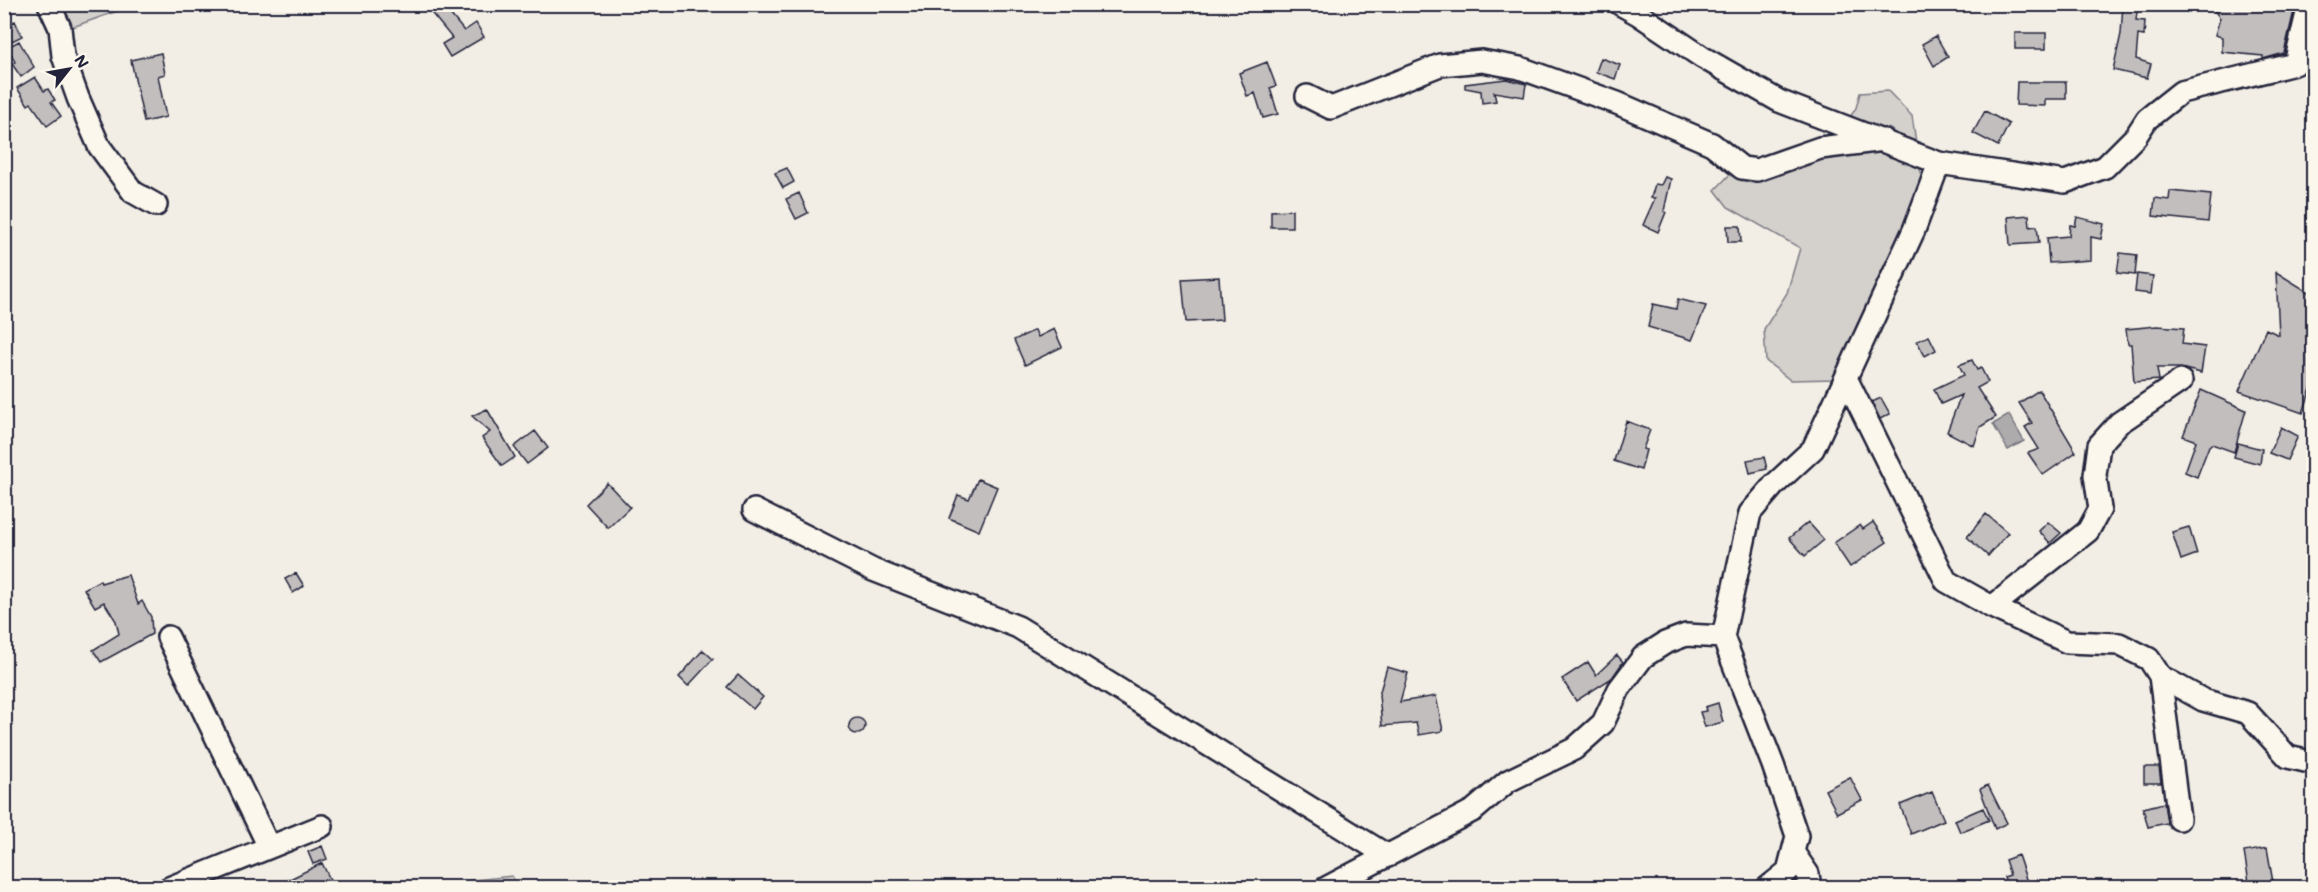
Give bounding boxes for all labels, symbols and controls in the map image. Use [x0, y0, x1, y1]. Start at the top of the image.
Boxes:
north arrow [39, 39, 99, 99]
text: N [70, 50, 94, 72]

